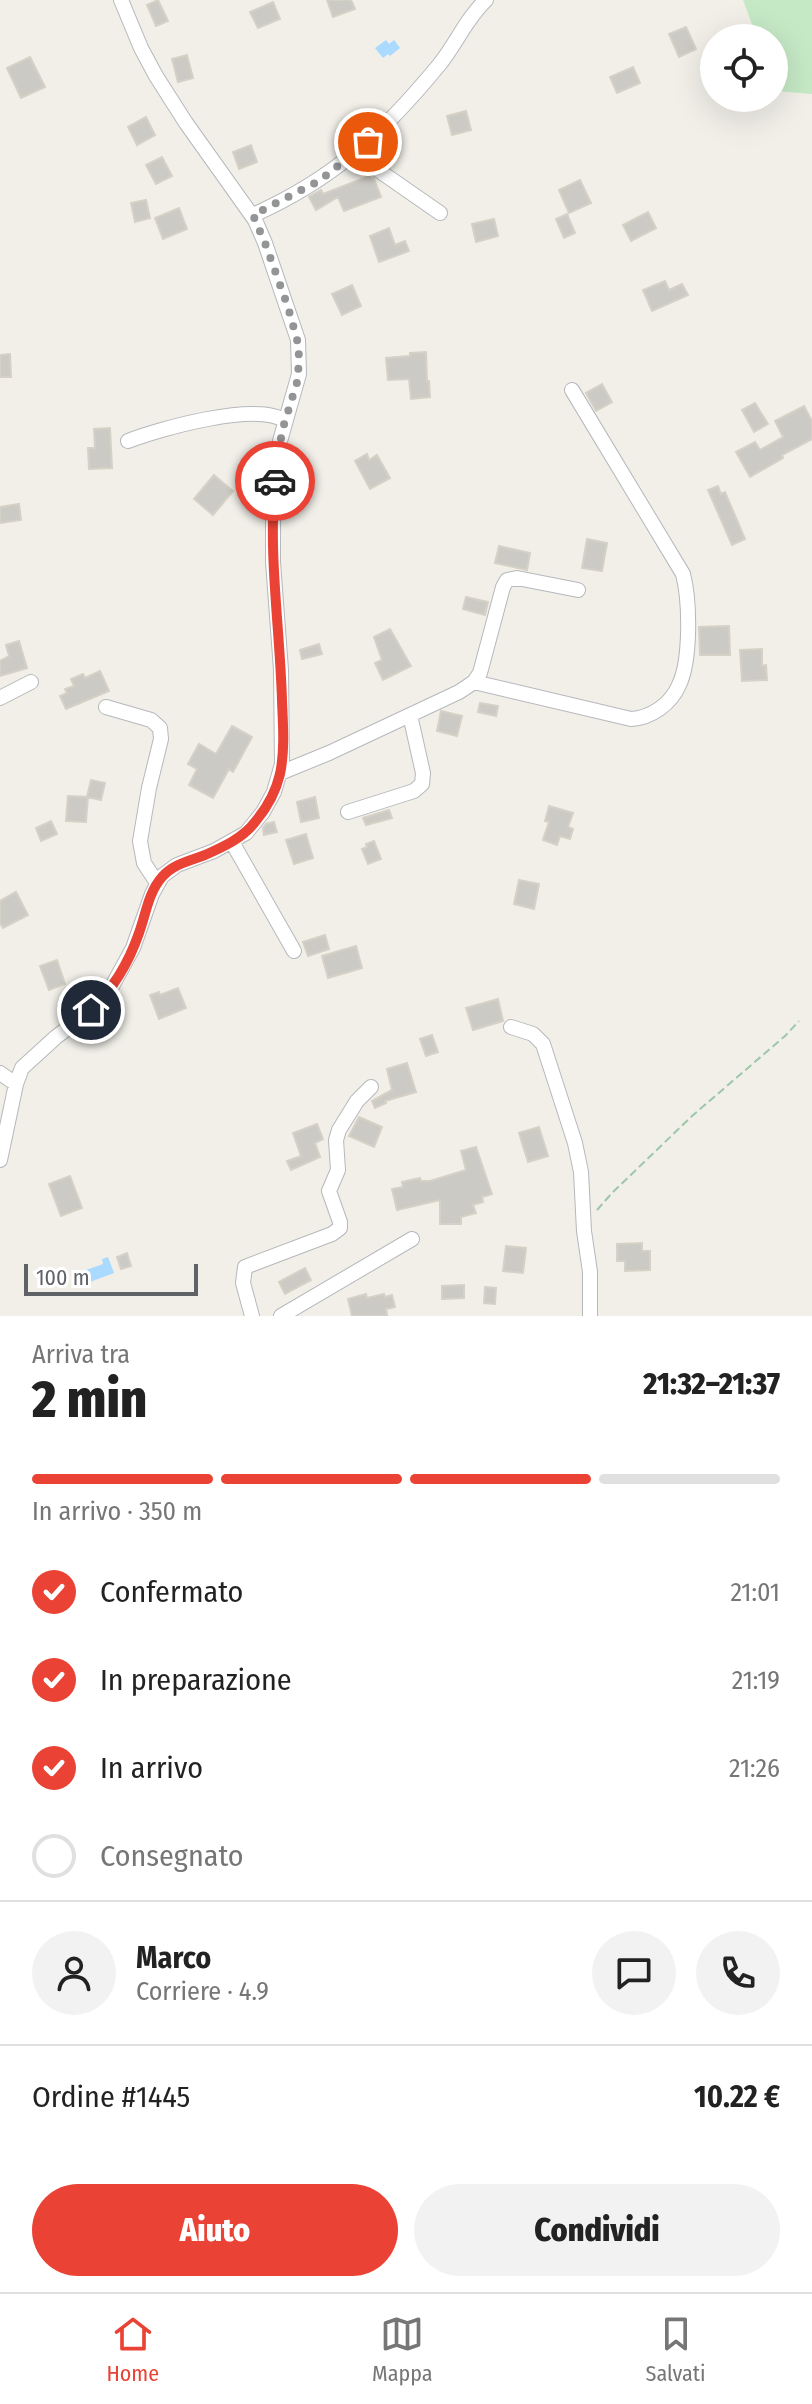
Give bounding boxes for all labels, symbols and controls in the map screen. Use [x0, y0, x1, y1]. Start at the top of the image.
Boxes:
map controls [700, 24, 788, 112]
button: locate [700, 24, 788, 112]
pin [334, 108, 402, 176]
icon: bag [346, 120, 390, 164]
courier [235, 441, 315, 521]
icon: car [253, 459, 297, 503]
pin [57, 976, 125, 1044]
icon: home [69, 988, 113, 1032]
scale bar [24, 1260, 198, 1296]
text: 100 m [36, 1264, 90, 1291]
text: Arriva tra [32, 1339, 130, 1370]
text: 21:32–21:37 [643, 1366, 780, 1402]
text: 2 min [32, 1368, 147, 1431]
text: In arrivo · 350 m [32, 1496, 202, 1527]
icon: check [32, 1570, 76, 1614]
text: Confermato [100, 1574, 243, 1610]
text: 21:01 [730, 1577, 780, 1608]
icon: check [32, 1658, 76, 1702]
text: In preparazione [100, 1662, 292, 1698]
text: 21:19 [732, 1665, 780, 1696]
icon: check [32, 1746, 76, 1790]
text: In arrivo [100, 1750, 203, 1786]
text: 21:26 [729, 1753, 780, 1784]
text: Consegnato [100, 1838, 244, 1874]
button: person [32, 1931, 116, 2015]
button: chat [592, 1931, 676, 2015]
button: phone [696, 1931, 780, 2015]
text: Marco [136, 1940, 211, 1976]
text: Corriere · 4.9 [136, 1976, 269, 2007]
text: Ordine #1445 [32, 2079, 190, 2115]
text: 10.22 € [694, 2079, 780, 2115]
button: Aiuto [32, 2184, 398, 2276]
button: Condividi [414, 2184, 780, 2276]
tab: Home [106, 2312, 159, 2387]
tab: Mappa [372, 2312, 433, 2387]
tab: Salvati [645, 2312, 706, 2387]

